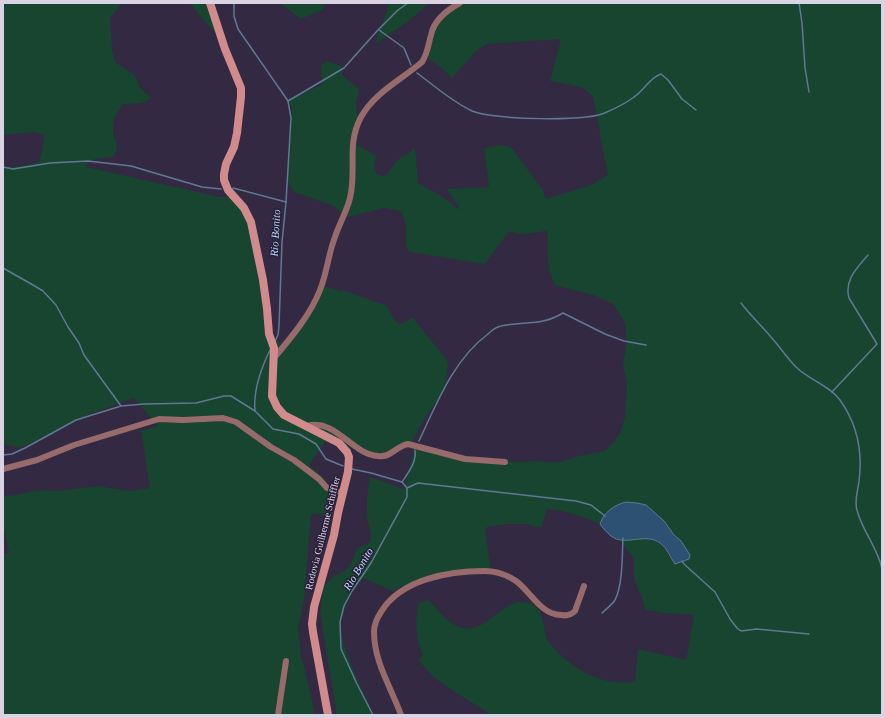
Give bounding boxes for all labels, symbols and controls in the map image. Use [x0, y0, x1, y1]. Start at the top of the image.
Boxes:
water label: Rio Bonito [268, 209, 282, 258]
street label: Rodovia Guilherme Schiffler [303, 475, 342, 591]
water label: Rio Bonito [340, 545, 376, 593]

